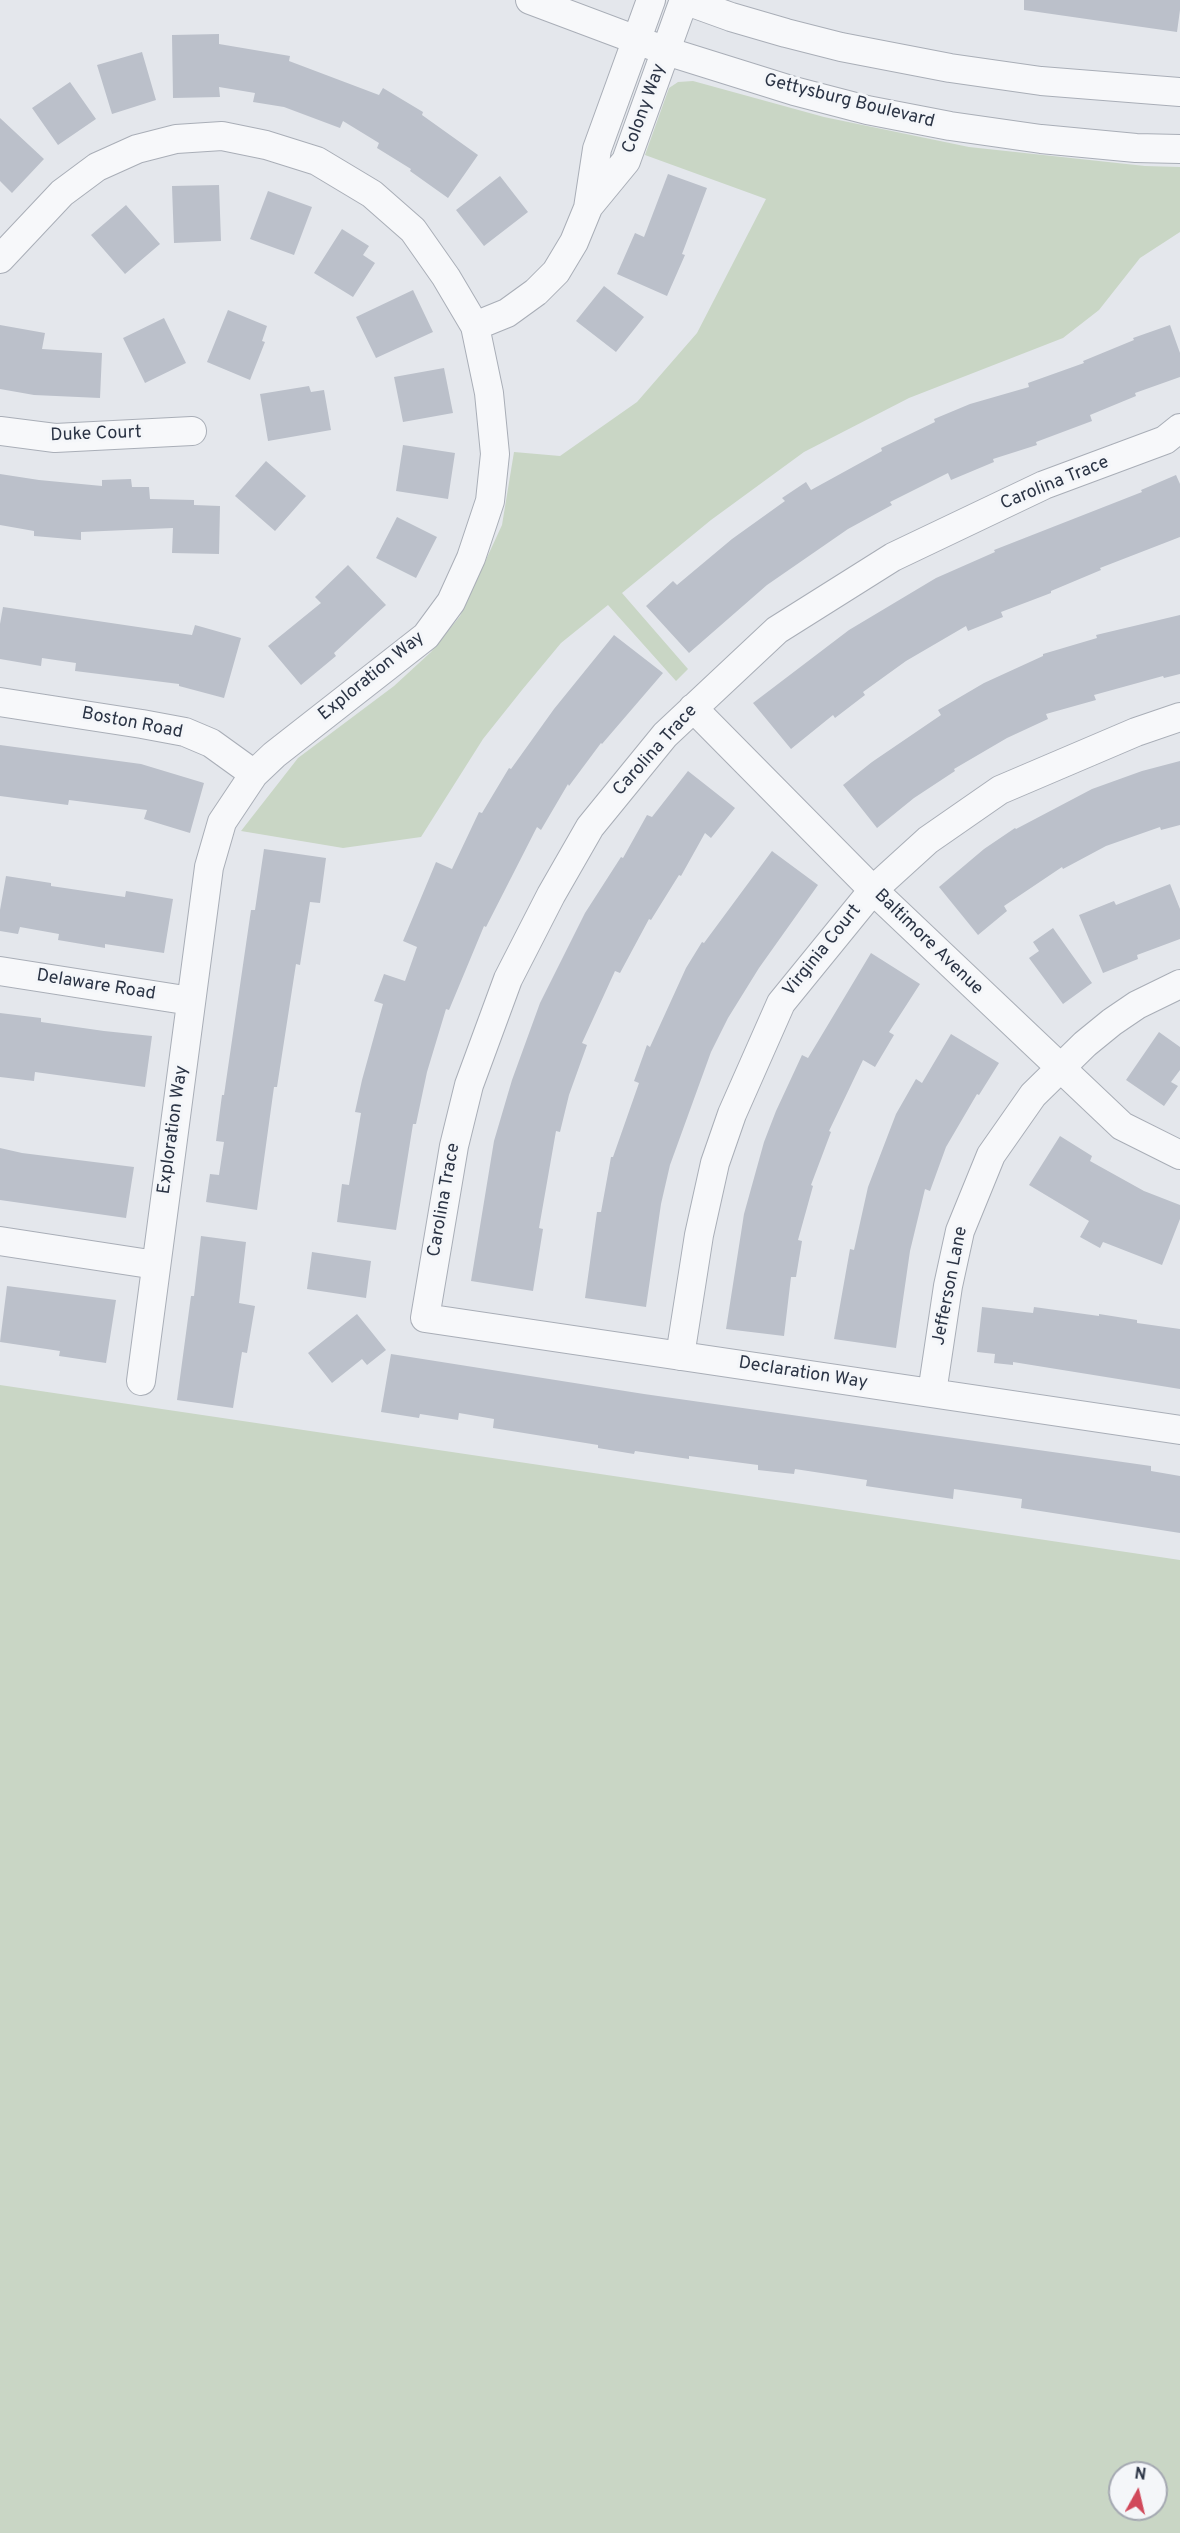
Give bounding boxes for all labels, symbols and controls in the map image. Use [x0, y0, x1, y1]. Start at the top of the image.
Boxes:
street label: Colony Way [619, 61, 671, 157]
street label: Gettysburg Boulevard [761, 70, 937, 134]
street label: Duke Court [50, 423, 142, 447]
street label: Carolina Trace [998, 452, 1112, 516]
street label: Exploration Way [315, 628, 429, 726]
street label: Carolina Trace [609, 701, 703, 801]
street label: Boston Road [80, 704, 184, 744]
street label: Baltimore Avenue [869, 885, 987, 1001]
street label: Virginia Court [779, 901, 867, 1001]
street label: Delaware Road [35, 966, 157, 1006]
street label: Exploration Way [154, 1064, 194, 1196]
street label: Carolina Trace [424, 1141, 466, 1259]
street label: Jefferson Lane [929, 1225, 973, 1347]
street label: Declaration Way [737, 1353, 869, 1395]
north arrow [1108, 2461, 1168, 2521]
text: N [1133, 2464, 1147, 2486]

